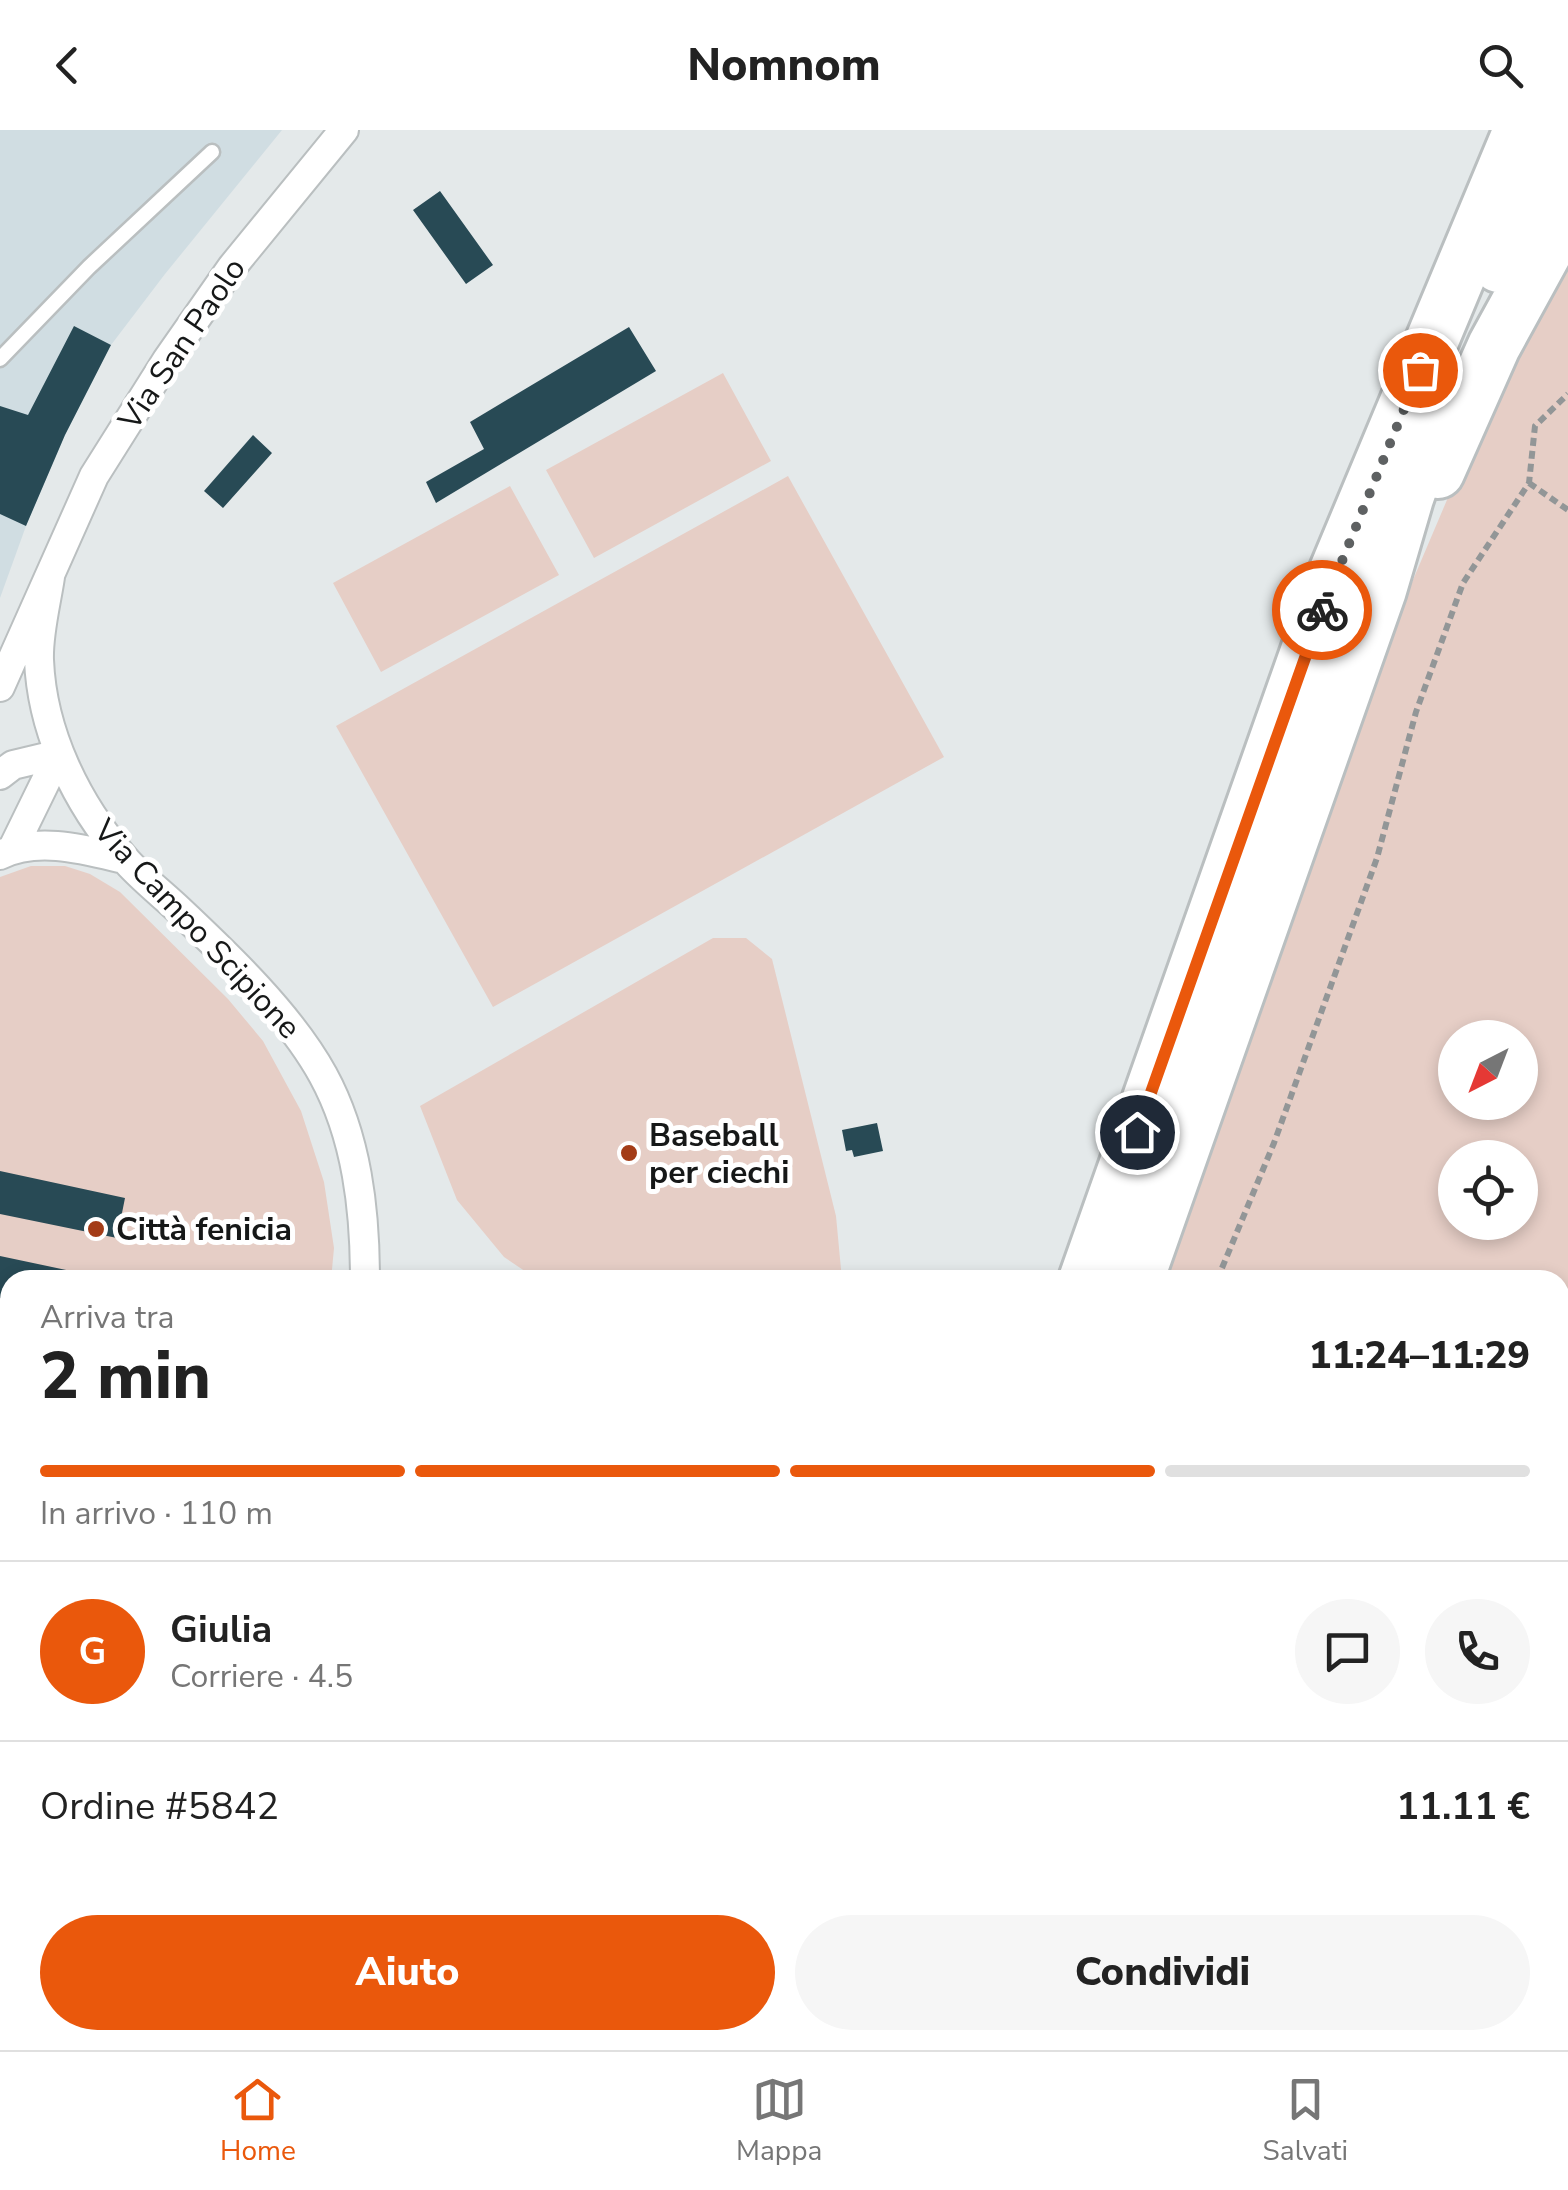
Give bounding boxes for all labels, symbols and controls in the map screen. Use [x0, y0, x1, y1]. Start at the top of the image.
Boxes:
text: Nomnom [687, 35, 881, 96]
icon: back [40, 38, 95, 93]
icon: search [1473, 38, 1528, 93]
street label: Via San Paolo [108, 249, 255, 439]
pin [1378, 328, 1463, 413]
icon: bag [1393, 343, 1448, 398]
courier [1272, 560, 1372, 660]
icon: bike [1295, 583, 1350, 638]
street label: Via Campo Scipione [83, 809, 310, 1048]
north arrow [1438, 1020, 1538, 1120]
map controls [1438, 1020, 1538, 1240]
pin [1095, 1090, 1180, 1175]
icon: home [1110, 1105, 1165, 1160]
place label: Baseball per ciechi [649, 1114, 789, 1194]
button: locate [1438, 1140, 1538, 1240]
marker: Baseball per ciechi [618, 1142, 640, 1164]
place label: Città fenicia [116, 1208, 292, 1251]
marker: Città fenicia [85, 1218, 107, 1240]
text: Arriva tra [40, 1296, 174, 1339]
text: 11:24–11:29 [1309, 1330, 1530, 1381]
text: 2 min [40, 1332, 211, 1421]
text: In arrivo · 110 m [40, 1492, 273, 1535]
button: chat [1295, 1599, 1400, 1704]
button: phone [1425, 1599, 1530, 1704]
text: Giulia [170, 1604, 272, 1655]
text: G [79, 1626, 106, 1677]
text: Corriere · 4.5 [170, 1655, 353, 1698]
text: Ordine #5842 [40, 1781, 279, 1832]
text: 11.11 € [1396, 1781, 1530, 1832]
button: Aiuto [40, 1915, 775, 2030]
button: Condividi [795, 1915, 1530, 2030]
tab: Home [220, 2072, 296, 2170]
tab: Mappa [736, 2072, 822, 2170]
tab: Salvati [1263, 2072, 1348, 2170]

